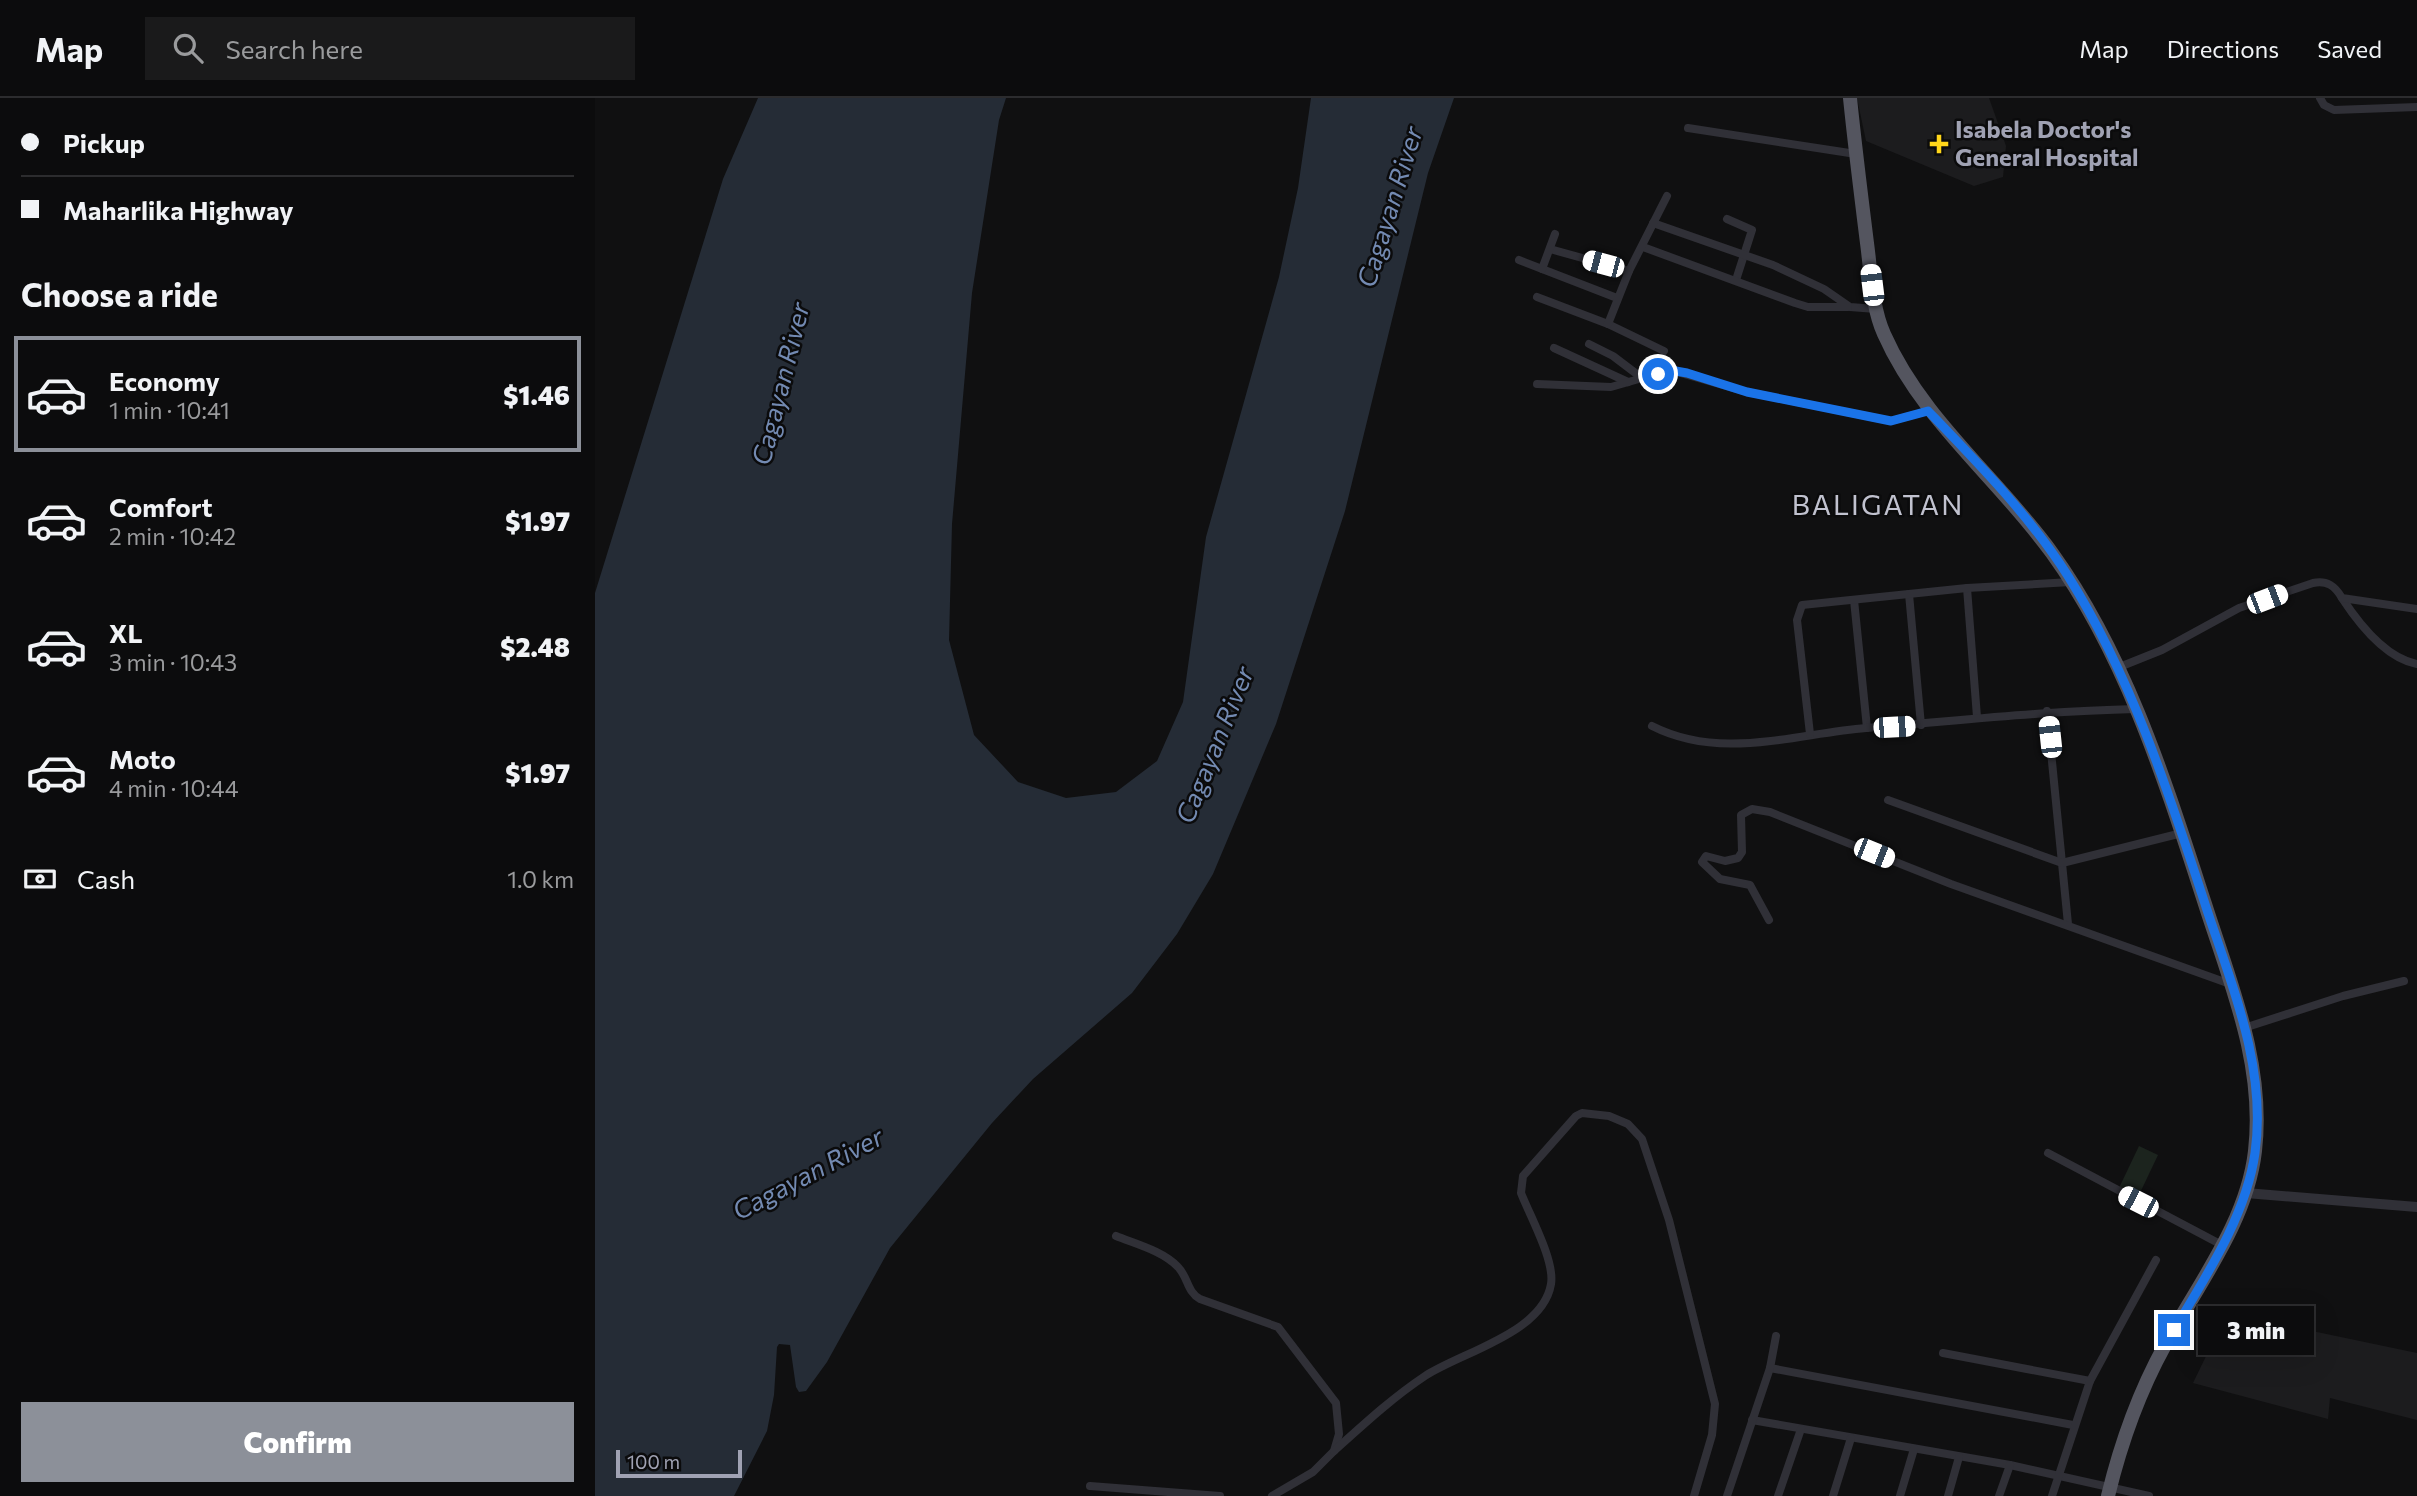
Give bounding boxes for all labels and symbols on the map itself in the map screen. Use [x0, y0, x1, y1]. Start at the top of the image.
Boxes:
place label: Isabela Doctor's General Hospital [1955, 114, 2139, 171]
water label: Cagayan River [1349, 121, 1428, 291]
marker: Isabela Doctor's General Hospital [1929, 134, 1949, 154]
car [1580, 248, 1627, 280]
car [1860, 263, 1885, 307]
water label: Cagayan River [744, 298, 815, 468]
route start [1642, 358, 1674, 390]
district label: BALIGATAN [1792, 487, 1964, 521]
car [2244, 582, 2291, 616]
water label: Cagayan River [1168, 660, 1260, 827]
car [1873, 715, 1916, 739]
car [2038, 715, 2063, 759]
car [1851, 835, 1898, 871]
water label: Cagayan River [727, 1119, 889, 1225]
car [2115, 1183, 2162, 1221]
callout: 3 min [2199, 1306, 2314, 1354]
route end [2158, 1314, 2190, 1346]
scale bar [616, 1447, 742, 1479]

